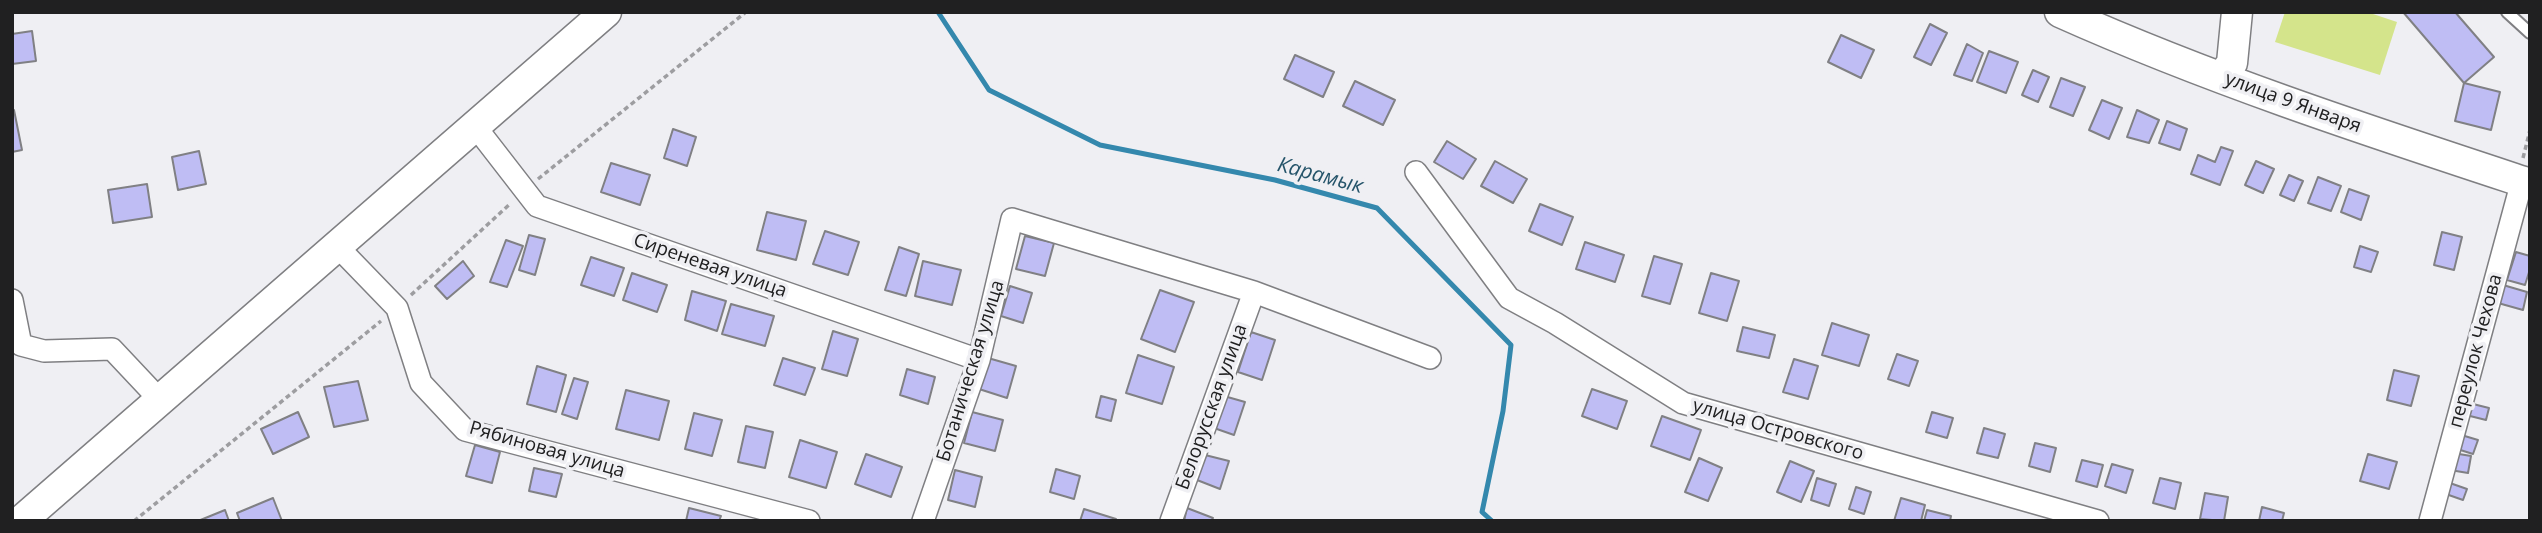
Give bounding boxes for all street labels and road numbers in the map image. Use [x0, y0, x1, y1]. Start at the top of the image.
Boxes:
street label: улица 9 Января [2222, 68, 2364, 138]
street label: Сиреневая улица [630, 229, 790, 303]
street label: переулок Чехова [2445, 272, 2507, 430]
street label: Ботаническая улица [933, 277, 1009, 465]
street label: Белорусская улица [1171, 321, 1253, 493]
street label: улица Островского [1690, 395, 1866, 465]
street label: Рябиновая улица [467, 417, 627, 483]

